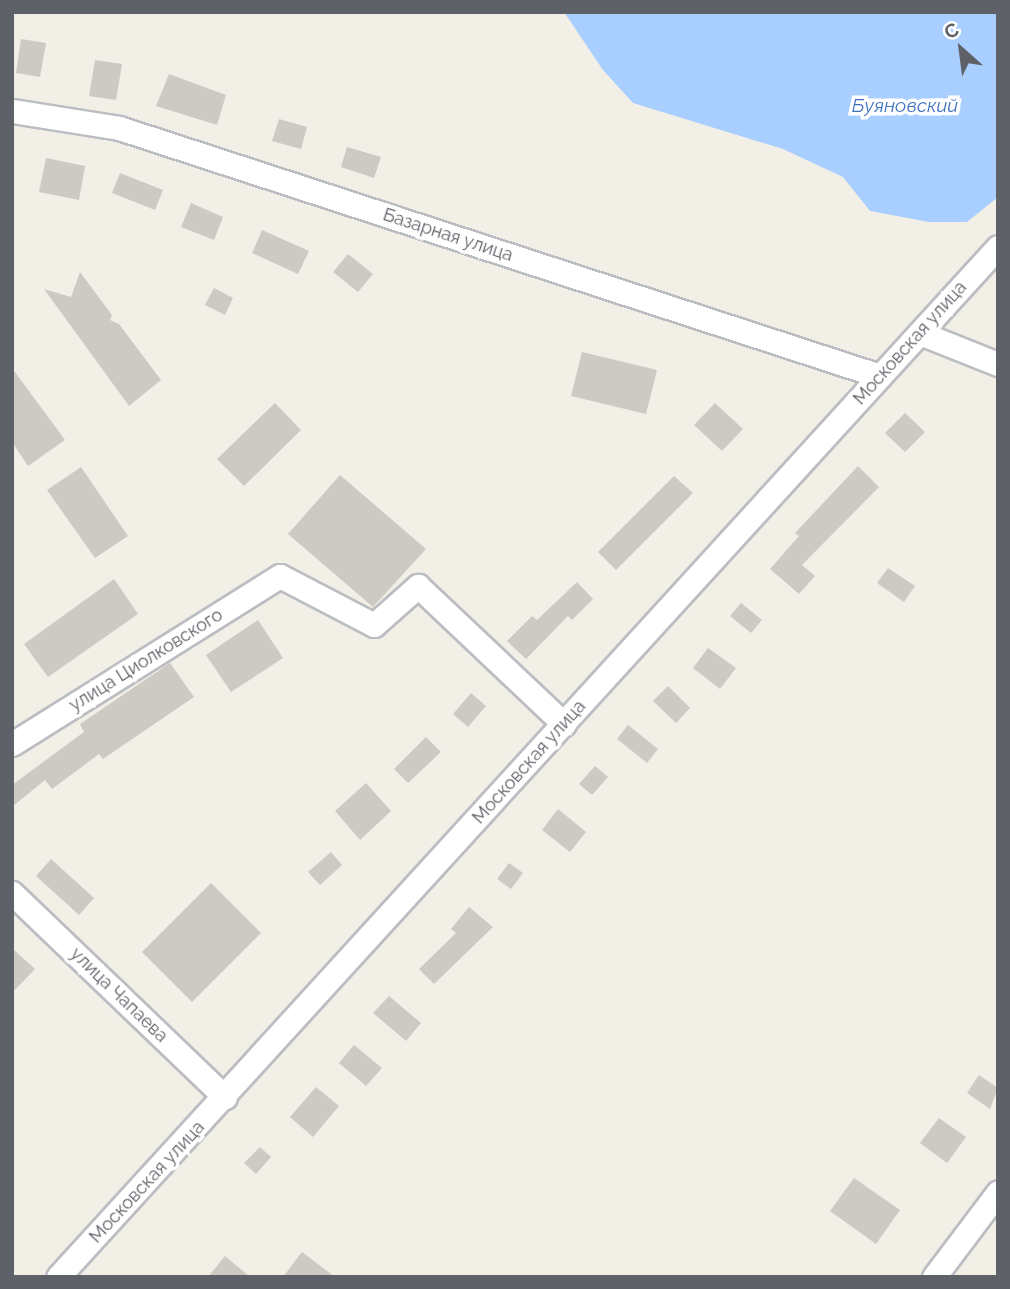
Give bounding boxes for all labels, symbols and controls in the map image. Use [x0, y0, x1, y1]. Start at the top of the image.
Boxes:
north arrow [926, 14, 996, 84]
text: С [940, 18, 962, 43]
water label: Буяновский [852, 95, 958, 117]
street label: Базарная улица [380, 204, 516, 266]
street label: Московская улица [849, 277, 971, 409]
street label: улица Циолковского [65, 604, 227, 716]
street label: Московская улица [468, 696, 590, 828]
street label: улица Чапаева [66, 943, 172, 1047]
street label: Московская улица [85, 1116, 209, 1248]

